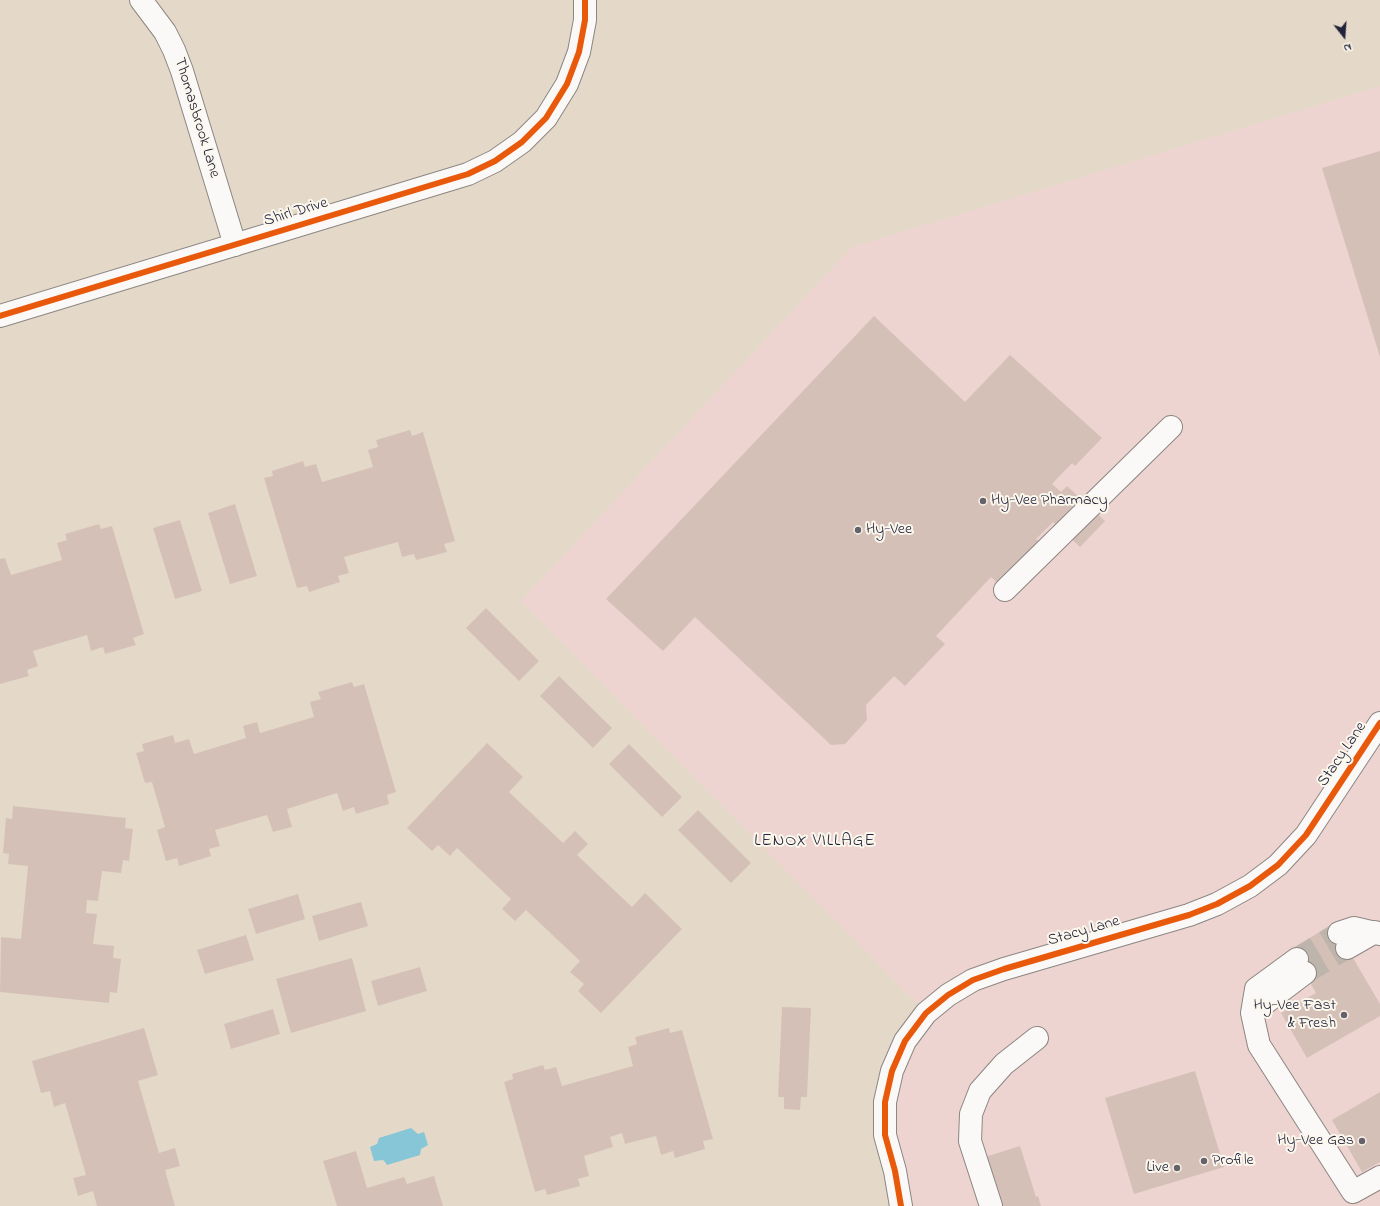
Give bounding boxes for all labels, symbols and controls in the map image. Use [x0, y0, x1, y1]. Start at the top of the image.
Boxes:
north arrow [1324, 16, 1364, 56]
text: N [1342, 39, 1353, 56]
street label: Thomasbrook Lane [169, 56, 223, 180]
street label: Shirl Drive [262, 194, 330, 232]
place label: Hy-Vee Pharmacy [991, 491, 1108, 511]
marker: Hy-Vee Pharmacy [978, 496, 988, 506]
place label: Hy-Vee [866, 520, 912, 540]
marker: Hy-Vee [853, 525, 863, 535]
street label: Stacy Lane [1314, 719, 1372, 791]
district label: LENOX VILLAGE [754, 832, 876, 852]
street label: Stacy Lane [1046, 913, 1122, 951]
place label: Hy-Vee Fast & Fresh [1253, 996, 1336, 1034]
marker: Hy-Vee Fast & Fresh [1339, 1010, 1349, 1020]
place label: Hy-Vee Gas [1277, 1131, 1354, 1151]
marker: Hy-Vee Gas [1357, 1136, 1367, 1146]
place label: Profile [1212, 1151, 1254, 1171]
marker: Profile [1199, 1156, 1209, 1166]
place label: Live [1146, 1158, 1169, 1178]
marker: Live [1172, 1163, 1182, 1173]

